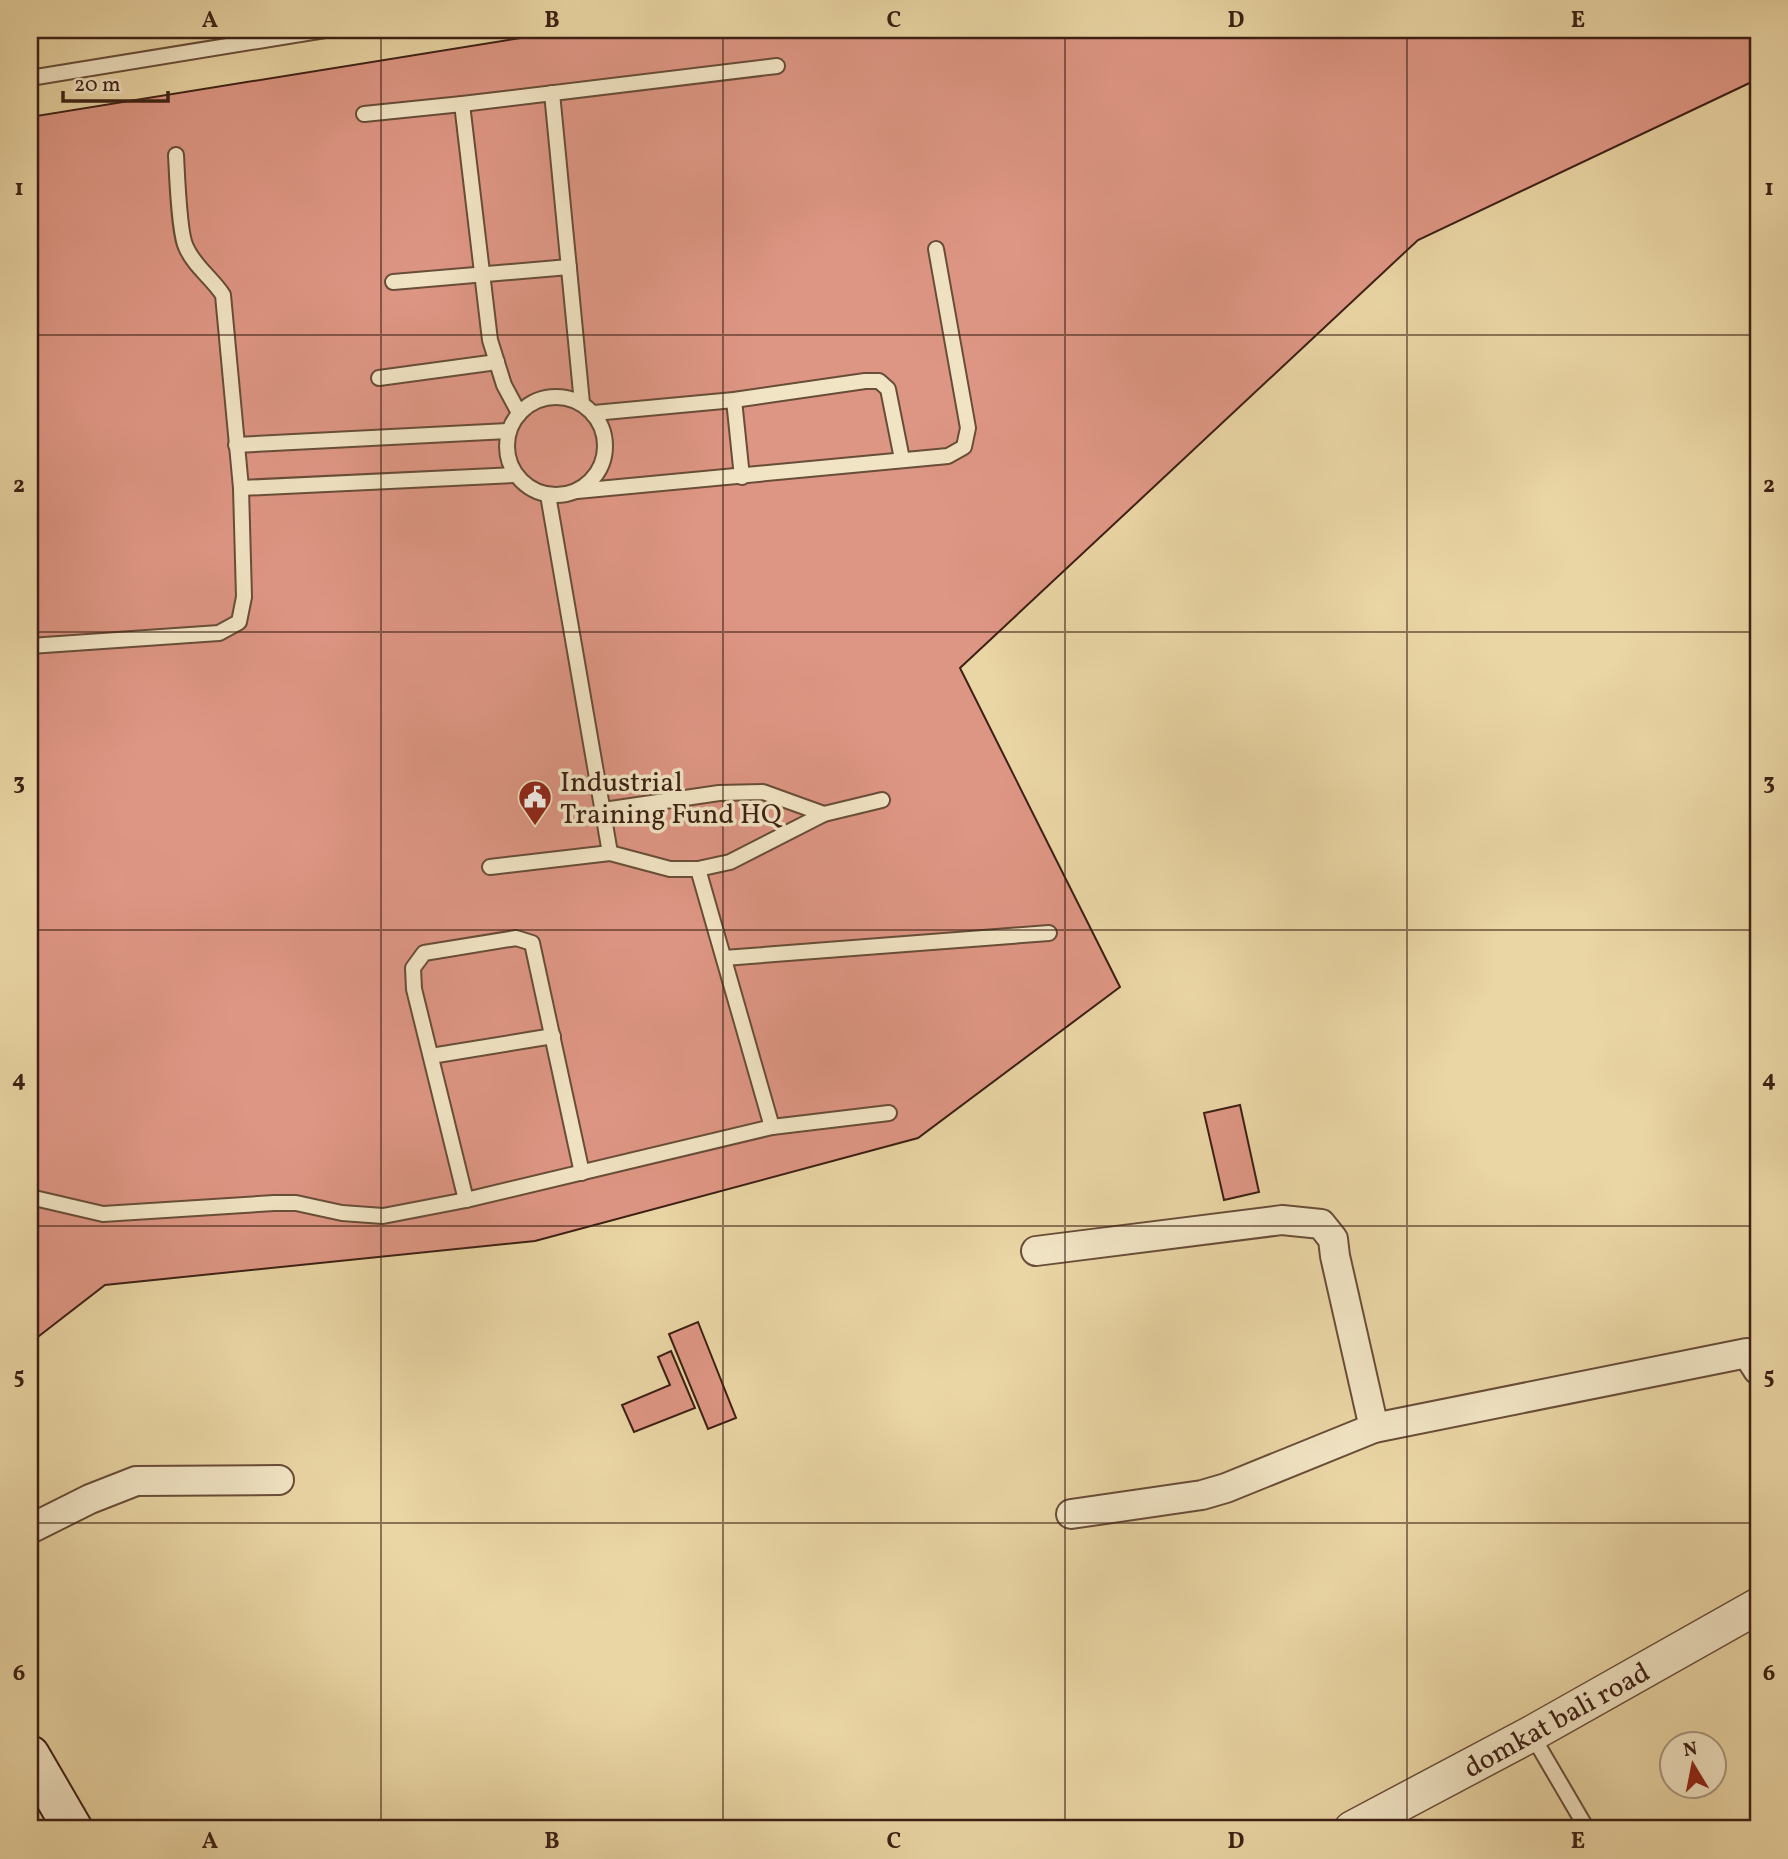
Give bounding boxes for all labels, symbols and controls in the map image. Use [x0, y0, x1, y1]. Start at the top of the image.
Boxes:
text: A [202, 5, 218, 37]
text: B [544, 5, 560, 37]
text: C [887, 5, 901, 37]
text: D [1228, 5, 1245, 37]
text: E [1571, 5, 1585, 37]
scale bar [63, 60, 168, 104]
text: 20 m [74, 71, 120, 100]
text: 1 [14, 173, 24, 205]
text: 1 [1764, 173, 1774, 205]
text: 2 [13, 470, 25, 502]
text: 2 [1763, 470, 1775, 502]
place label: Industrial Training Fund HQ [560, 764, 783, 835]
text: 3 [13, 767, 25, 799]
text: 3 [1763, 767, 1775, 799]
public building icon: Industrial Training Fund HQ [516, 778, 554, 827]
text: 4 [12, 1064, 26, 1096]
text: 4 [1762, 1064, 1776, 1096]
text: 5 [13, 1361, 25, 1393]
text: 5 [1763, 1361, 1775, 1393]
street label: domkat bali road [1457, 1654, 1658, 1789]
text: 6 [13, 1658, 25, 1690]
text: 6 [1763, 1658, 1775, 1690]
north arrow [1658, 1730, 1728, 1800]
text: N [1681, 1736, 1700, 1764]
text: A [202, 1826, 218, 1858]
text: B [544, 1826, 560, 1858]
text: C [887, 1826, 901, 1858]
text: D [1228, 1826, 1245, 1858]
text: E [1571, 1826, 1585, 1858]

